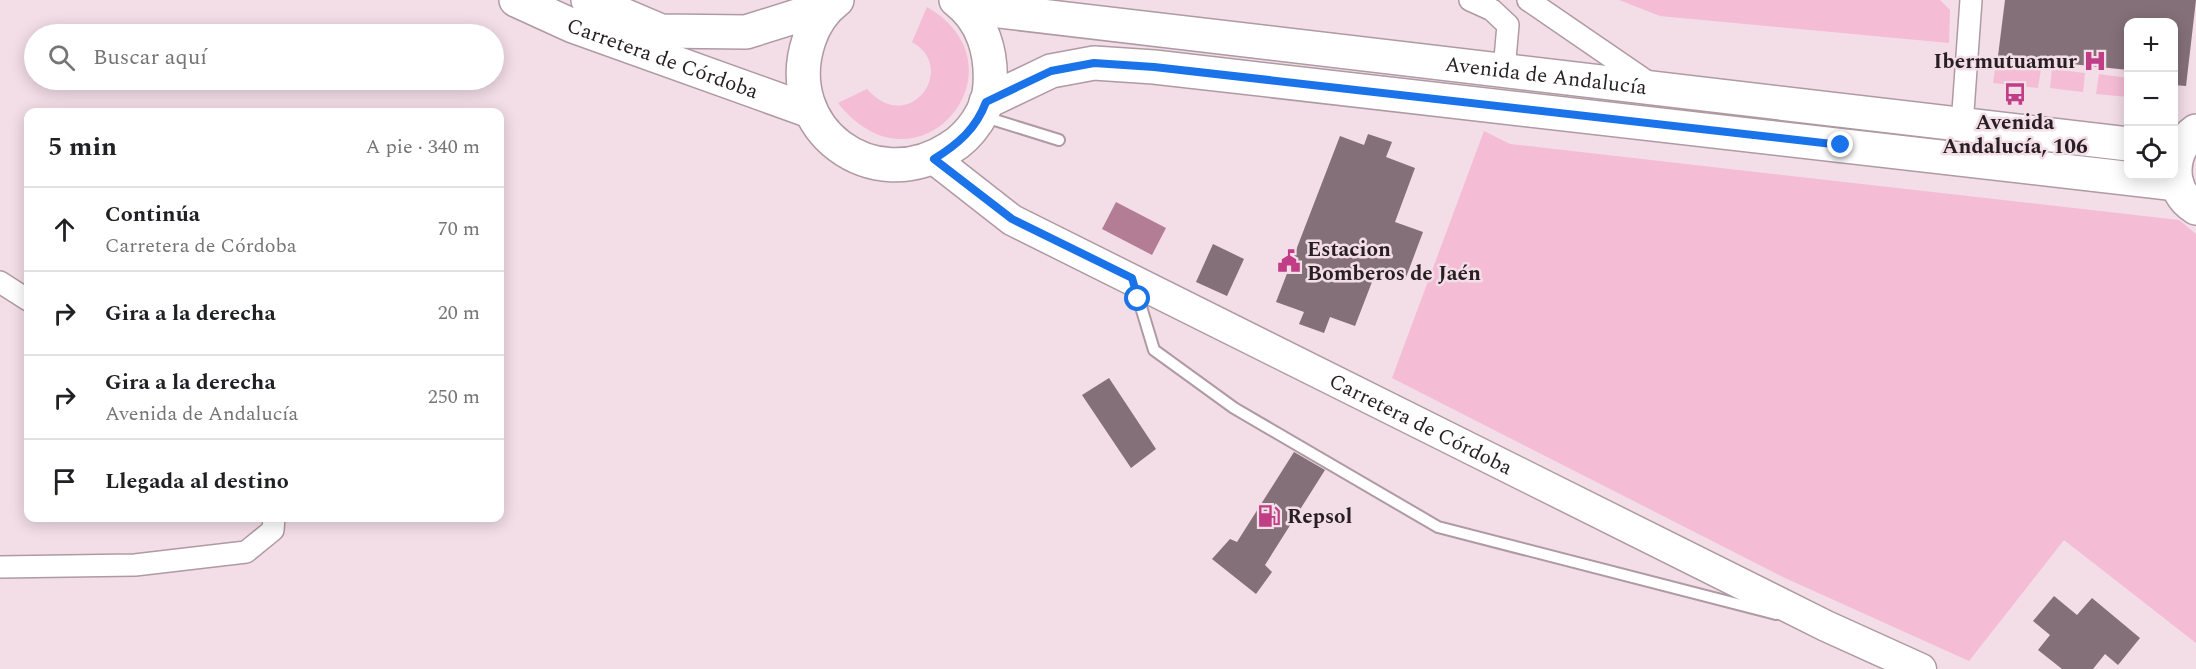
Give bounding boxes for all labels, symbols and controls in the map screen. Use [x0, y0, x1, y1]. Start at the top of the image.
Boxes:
street label: Carretera de Córdoba [562, 10, 763, 108]
map controls [2124, 18, 2178, 180]
button: + [2124, 18, 2178, 72]
search box [24, 24, 504, 90]
icon: search [45, 41, 78, 74]
text: Buscar aquí [93, 41, 207, 74]
place label: Ibermutuamur [1934, 46, 2077, 78]
hospital icon: Ibermutuamur [2082, 48, 2108, 74]
street label: Avenida de Andalucía [1443, 49, 1649, 104]
button: − [2124, 72, 2178, 126]
bus stop icon: Avenida Andalucía, 106 [2002, 81, 2028, 107]
place label: Avenida Andalucía, 106 [1942, 107, 2088, 163]
button: locate [2124, 126, 2178, 180]
text: 5 min [48, 127, 117, 167]
route end [1827, 131, 1853, 157]
text: A pie · 340 m [366, 132, 480, 162]
text: Continúa [105, 198, 200, 231]
icon: ahead [48, 213, 81, 246]
text: 70 m [438, 214, 480, 244]
text: Carretera de Córdoba [105, 231, 297, 261]
place label: Estacion Bomberos de Jaén [1307, 234, 1481, 290]
public building icon: Estacion Bomberos de Jaén [1276, 248, 1302, 274]
route start [1124, 285, 1150, 311]
icon: right [48, 297, 81, 330]
text: Gira a la derecha [105, 297, 276, 330]
text: 20 m [438, 298, 480, 328]
text: Gira a la derecha [105, 366, 276, 399]
street label: Carretera de Córdoba [1323, 366, 1518, 484]
icon: right [48, 381, 81, 414]
text: 250 m [428, 382, 480, 412]
text: Avenida de Andalucía [105, 399, 298, 429]
icon: arrive [48, 465, 81, 498]
text: Llegada al destino [105, 465, 289, 498]
place label: Repsol [1287, 501, 1353, 533]
fuel station icon: Repsol [1256, 503, 1282, 529]

